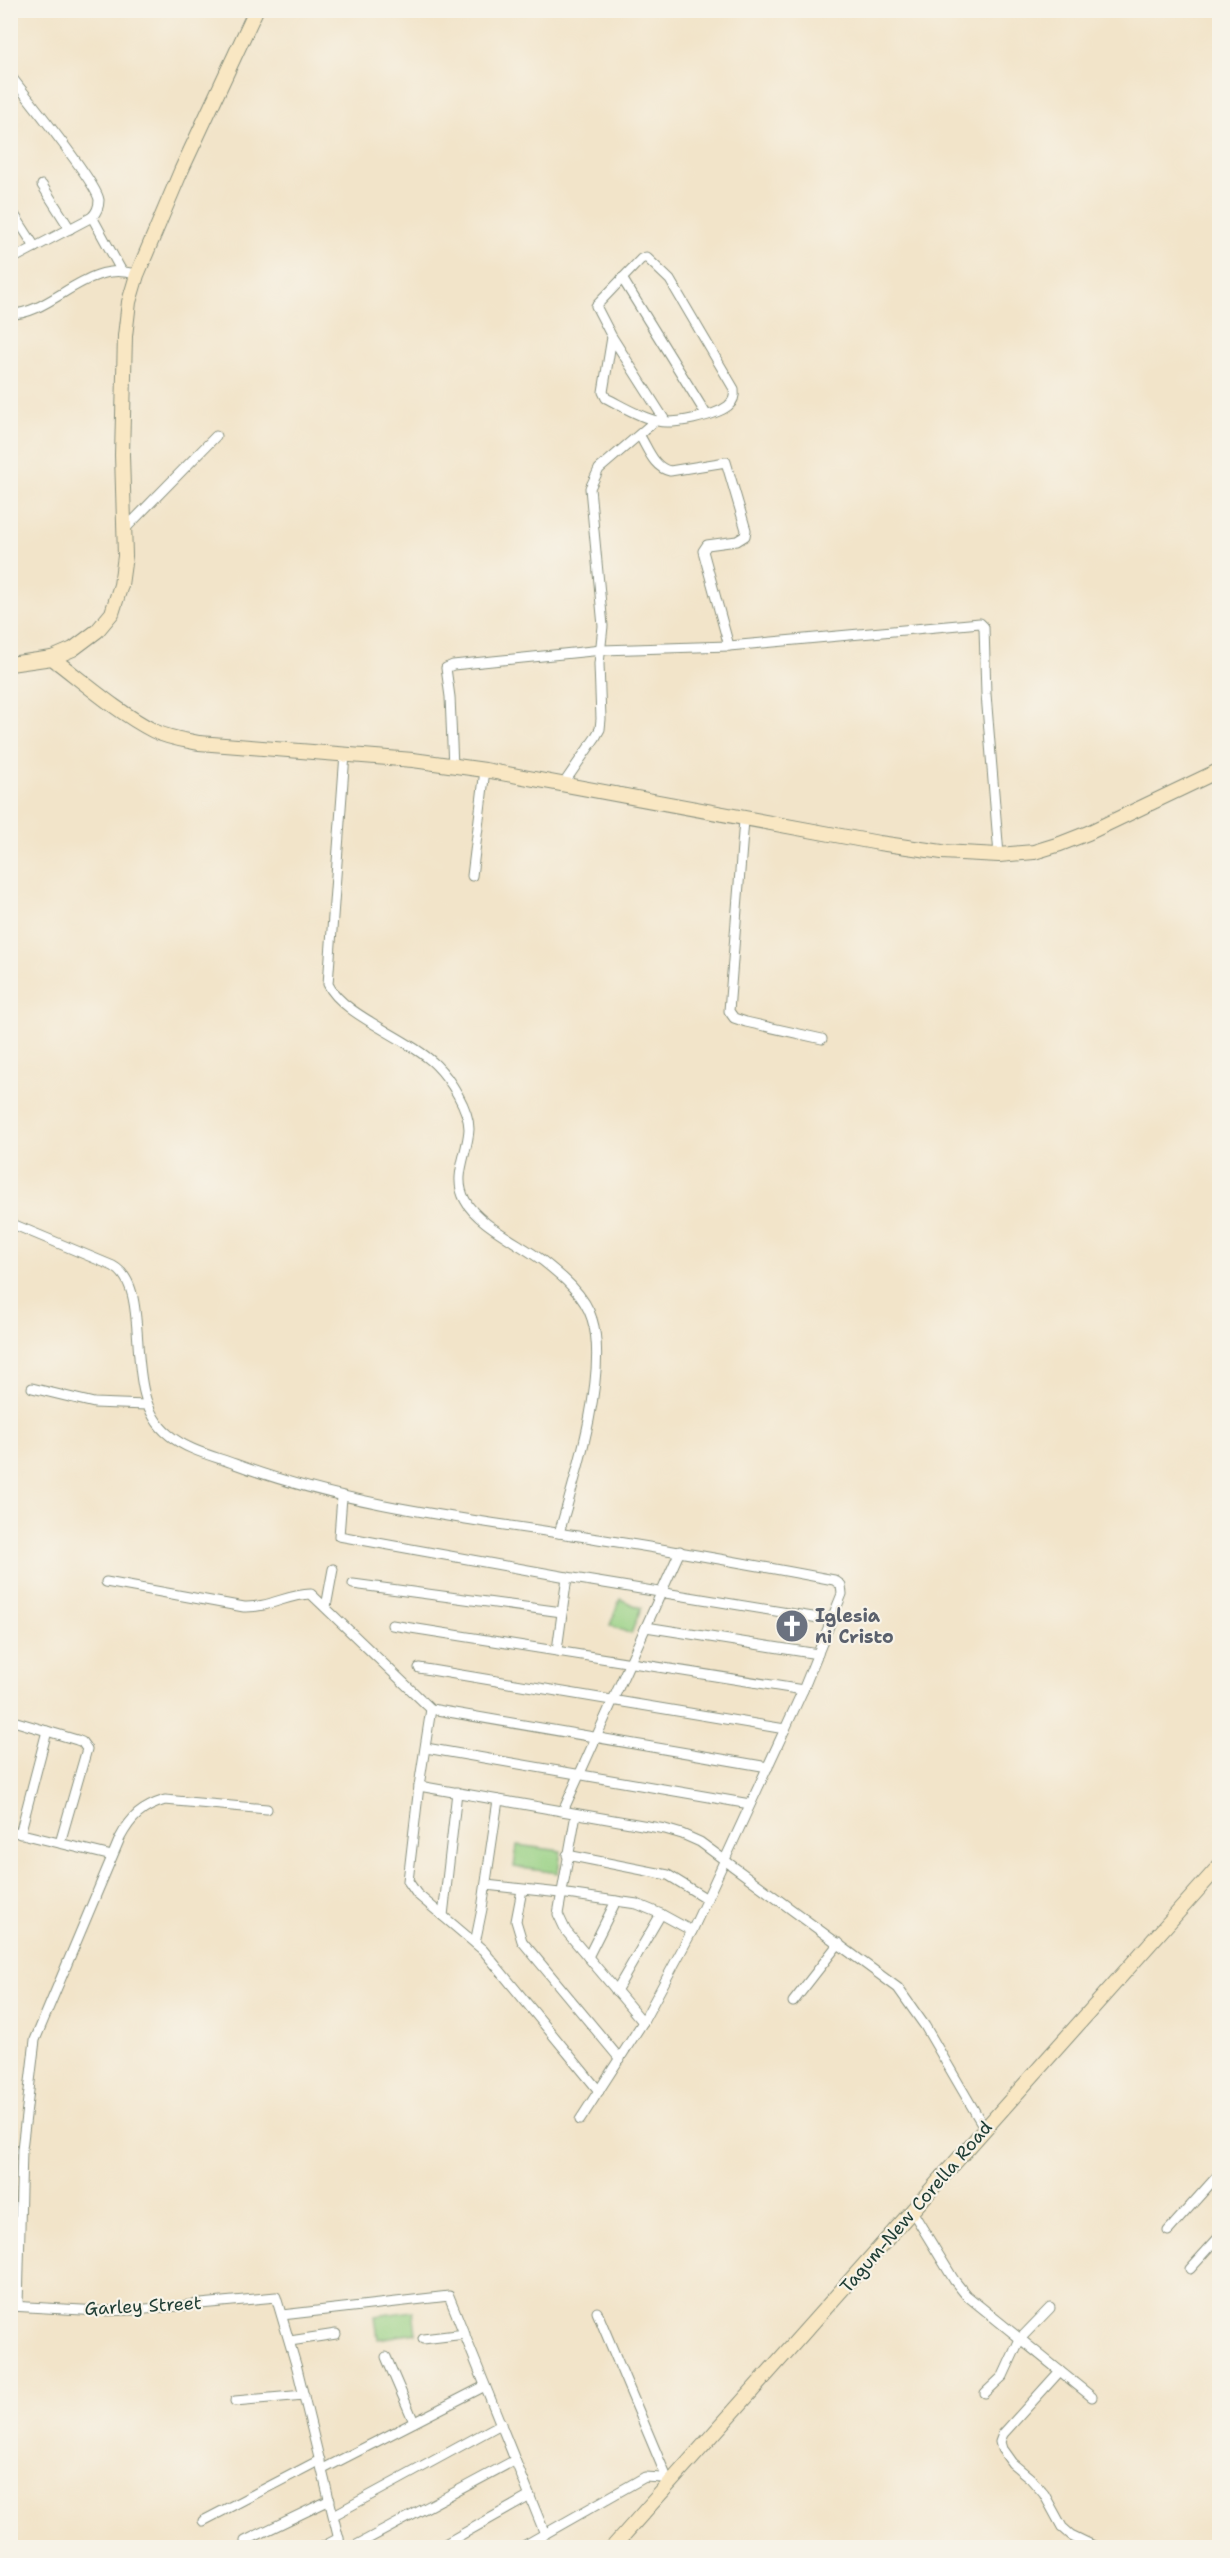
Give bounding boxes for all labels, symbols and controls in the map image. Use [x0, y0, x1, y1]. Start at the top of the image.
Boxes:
place label: Iglesia ni Cristo [815, 1604, 894, 1649]
church icon: Iglesia ni Cristo [774, 1608, 810, 1644]
street label: Tagum-New Corella Road [835, 2116, 997, 2298]
street label: Garley Street [84, 2291, 202, 2321]

